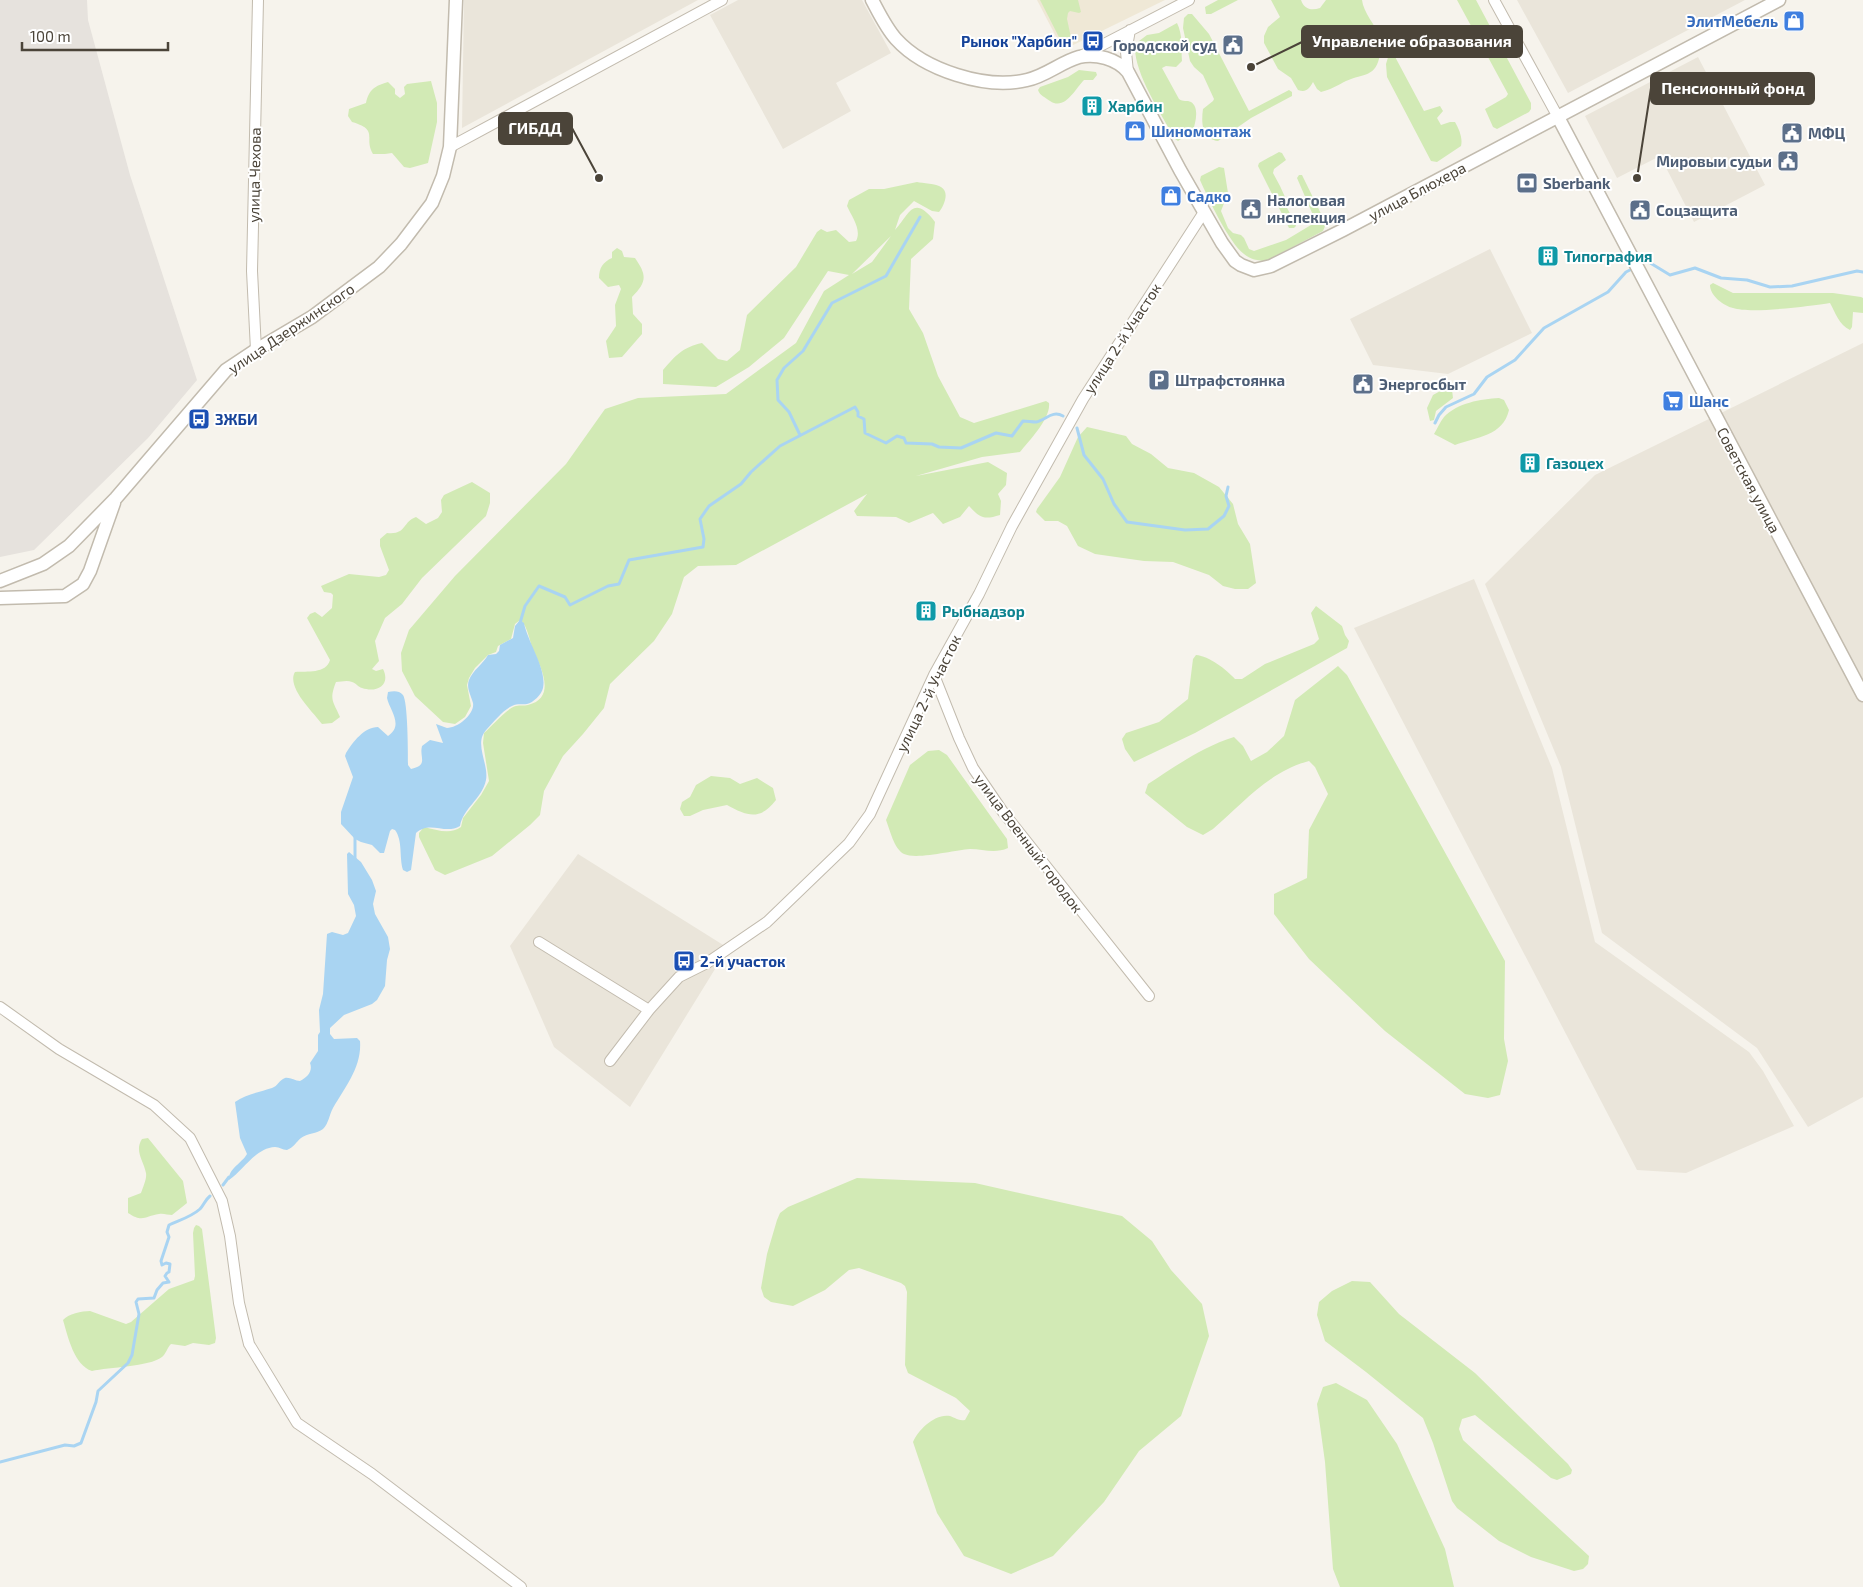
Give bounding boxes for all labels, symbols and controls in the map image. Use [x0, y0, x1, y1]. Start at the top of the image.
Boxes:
shop icon: ЭлитМебель [1782, 9, 1806, 33]
place label: ЭлитМебель [1687, 12, 1778, 30]
scale bar [22, 20, 169, 52]
callout: Управление образования [1302, 26, 1522, 57]
text: 100 m [30, 27, 71, 45]
bus stop icon: Рынок "Харбин" [1081, 29, 1105, 53]
text: Управление образования [1312, 31, 1512, 50]
place label: Рынок "Харбин" [961, 32, 1077, 50]
public building icon: Городской суд [1221, 33, 1245, 57]
place label: Городской суд [1113, 36, 1218, 54]
callout: Пенсионный фонд [1651, 73, 1814, 104]
text: Пенсионный фонд [1661, 78, 1805, 97]
building icon: Харбин [1080, 94, 1104, 118]
place label: Харбин [1108, 97, 1162, 115]
callout: ГИБДД [499, 113, 572, 144]
text: ГИБДД [508, 118, 562, 137]
shop icon: Шиномонтаж [1123, 119, 1147, 143]
public building icon: МФЦ [1780, 121, 1804, 145]
place label: Шиномонтаж [1151, 122, 1252, 140]
place label: МФЦ [1808, 124, 1846, 142]
street label: улица Чехова [244, 127, 265, 223]
public building icon: Мировыи судьи [1776, 149, 1800, 173]
place label: Мировыи судьи [1656, 152, 1772, 170]
street label: улица Блюхера [1365, 158, 1469, 225]
bank icon: Sberbank [1515, 171, 1539, 195]
place label: Sberbank [1543, 174, 1611, 192]
shop icon: Садко [1159, 184, 1183, 208]
place label: Садко [1187, 187, 1231, 205]
place label: Налоговая инспекция [1267, 191, 1346, 226]
public building icon: Налоговая инспекция [1239, 197, 1263, 221]
public building icon: Соцзащита [1628, 198, 1652, 222]
place label: Соцзащита [1656, 201, 1738, 219]
building icon: Типография [1536, 244, 1560, 268]
place label: Типография [1564, 247, 1653, 265]
street label: улица Дзержинского [224, 279, 358, 378]
street label: улица 2-й Участок [1080, 279, 1165, 397]
parking icon: Штрафстоянка [1147, 368, 1171, 392]
place label: Штрафстоянка [1175, 371, 1285, 389]
public building icon: Энергосбыт [1351, 372, 1375, 396]
place label: Энергосбыт [1379, 375, 1467, 393]
supermarket icon: Шанс [1661, 389, 1685, 413]
place label: Шанс [1689, 392, 1729, 410]
bus stop icon: ЗЖБИ [187, 407, 211, 431]
place label: ЗЖБИ [215, 410, 258, 428]
street label: Советская улица [1713, 424, 1785, 537]
building icon: Газоцех [1518, 451, 1542, 475]
place label: Газоцех [1546, 454, 1604, 472]
building icon: Рыбнадзор [914, 599, 938, 623]
place label: Рыбнадзор [942, 602, 1025, 620]
street label: улица 2-й Участок [892, 631, 965, 755]
street label: улица Военный городок [970, 770, 1087, 917]
bus stop icon: 2-й участок [672, 949, 696, 973]
place label: 2-й участок [700, 952, 786, 970]

